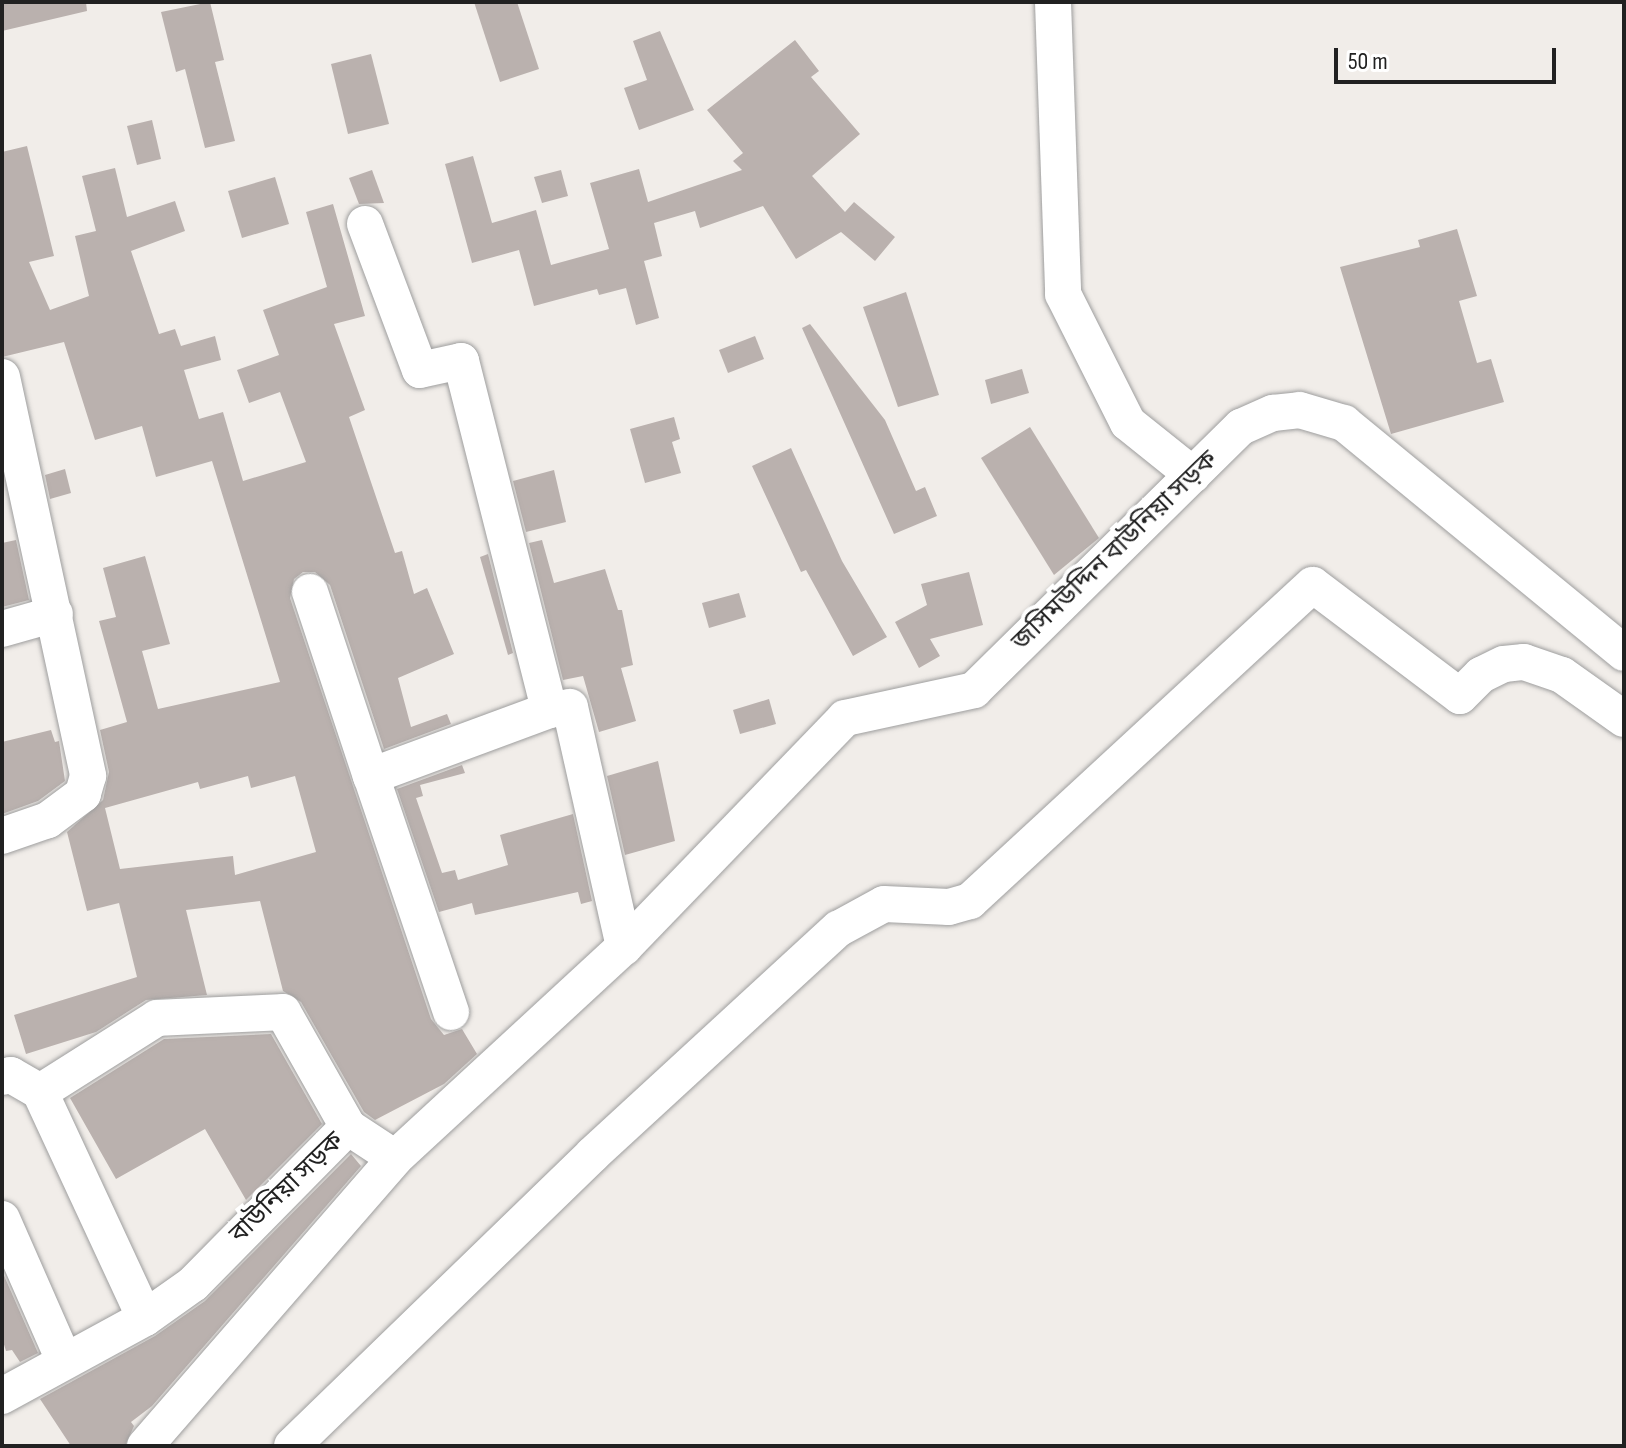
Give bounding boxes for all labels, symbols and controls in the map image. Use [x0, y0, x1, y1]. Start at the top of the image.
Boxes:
scale bar [1338, 32, 1560, 82]
text: 50 m [1348, 47, 1388, 76]
street label: জসিমউদ্দিন বাউনিয়া সড়ক [1006, 445, 1224, 657]
street label: বাউনিয়া সড়ক [223, 1126, 351, 1250]

